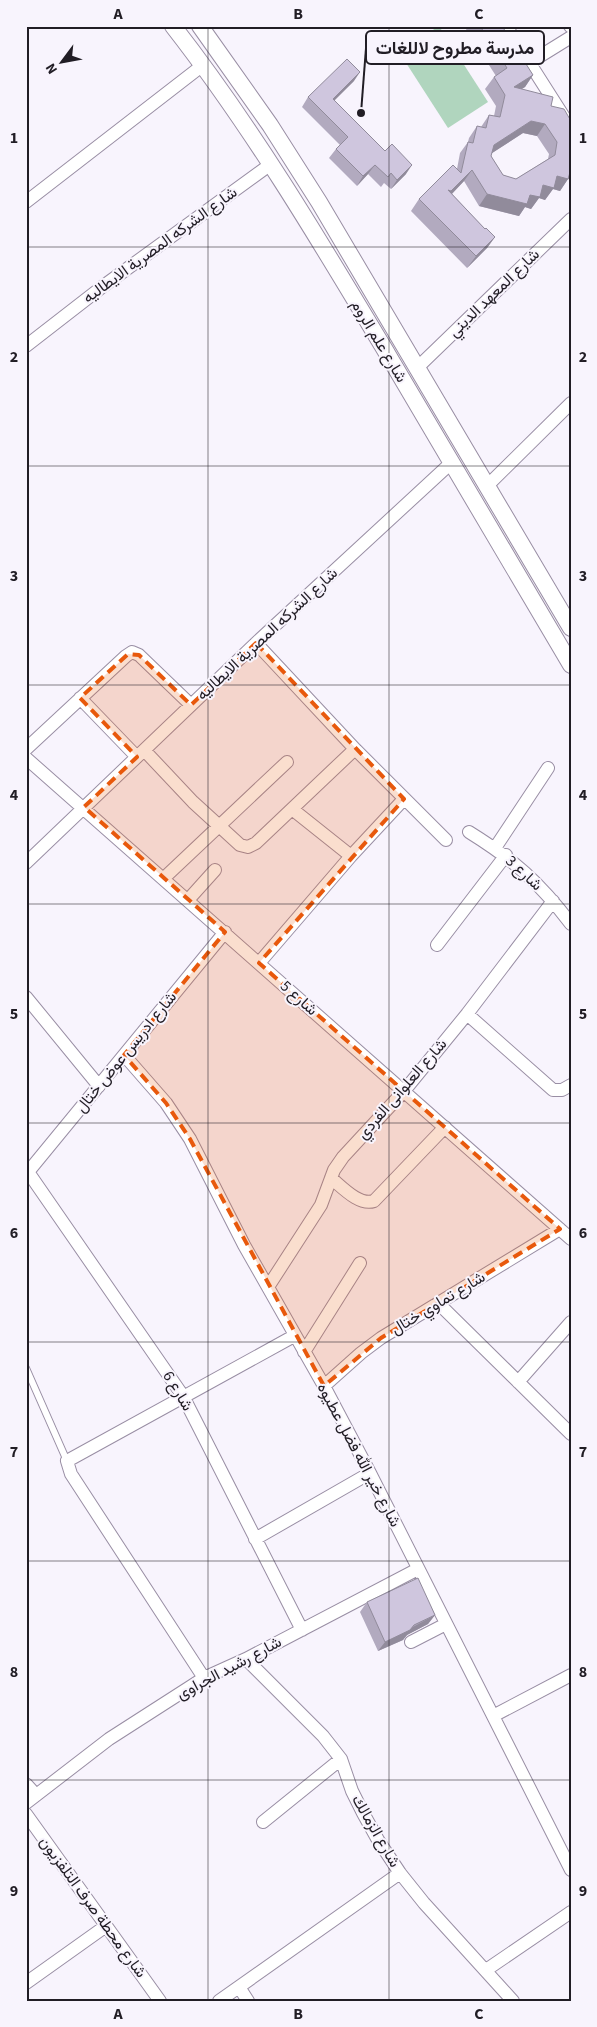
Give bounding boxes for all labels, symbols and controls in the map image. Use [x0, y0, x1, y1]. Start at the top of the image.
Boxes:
text: A [112, 3, 123, 25]
text: B [293, 3, 303, 25]
text: C [474, 3, 484, 25]
callout: مدرسة مطروح لاللغات [366, 31, 544, 64]
text: مدرسة مطروح لاللغات [376, 36, 534, 61]
north arrow [38, 38, 88, 88]
text: N [41, 59, 63, 78]
text: 1 [10, 127, 18, 149]
text: 1 [579, 127, 587, 149]
street label: شارع الشركه المصرية الايطاليه [78, 181, 242, 309]
street label: شارع المعهد الديني [443, 244, 546, 344]
street label: شارع علم الروم [346, 295, 412, 387]
text: 2 [10, 346, 18, 368]
text: 2 [579, 346, 587, 368]
street label: شارع الشركه المصرية الايطاليه [192, 563, 342, 705]
text: 3 [10, 565, 18, 587]
text: 3 [579, 565, 587, 587]
text: 4 [10, 784, 19, 806]
text: 4 [579, 784, 588, 806]
street label: شارع 3 [501, 850, 547, 896]
street label: شارع 5 [276, 975, 322, 1021]
street label: شارع ادريس عوض ختال [70, 987, 182, 1117]
text: 5 [10, 1003, 18, 1025]
text: 5 [579, 1003, 587, 1025]
street label: شارع العلوانى الفردي [352, 1034, 453, 1145]
text: 6 [10, 1222, 18, 1244]
text: 6 [579, 1222, 587, 1244]
street label: شارع تماوي ختال [387, 1266, 490, 1342]
street label: شارع 6 [157, 1367, 199, 1415]
street label: شارع خير الله فضل عطيوه [312, 1379, 406, 1531]
text: 7 [10, 1441, 18, 1463]
text: 7 [579, 1441, 587, 1463]
street label: شارع رشيد الجراوى [173, 1631, 285, 1705]
text: 8 [10, 1661, 18, 1683]
text: 8 [579, 1661, 587, 1683]
street label: شارع الزمالك [346, 1791, 406, 1871]
street label: شارع محطة صرف التلفزيون [34, 1832, 152, 1982]
text: 9 [10, 1880, 18, 1902]
text: 9 [579, 1880, 587, 1902]
text: A [112, 2003, 123, 2025]
text: B [293, 2003, 303, 2025]
text: C [474, 2003, 484, 2025]

